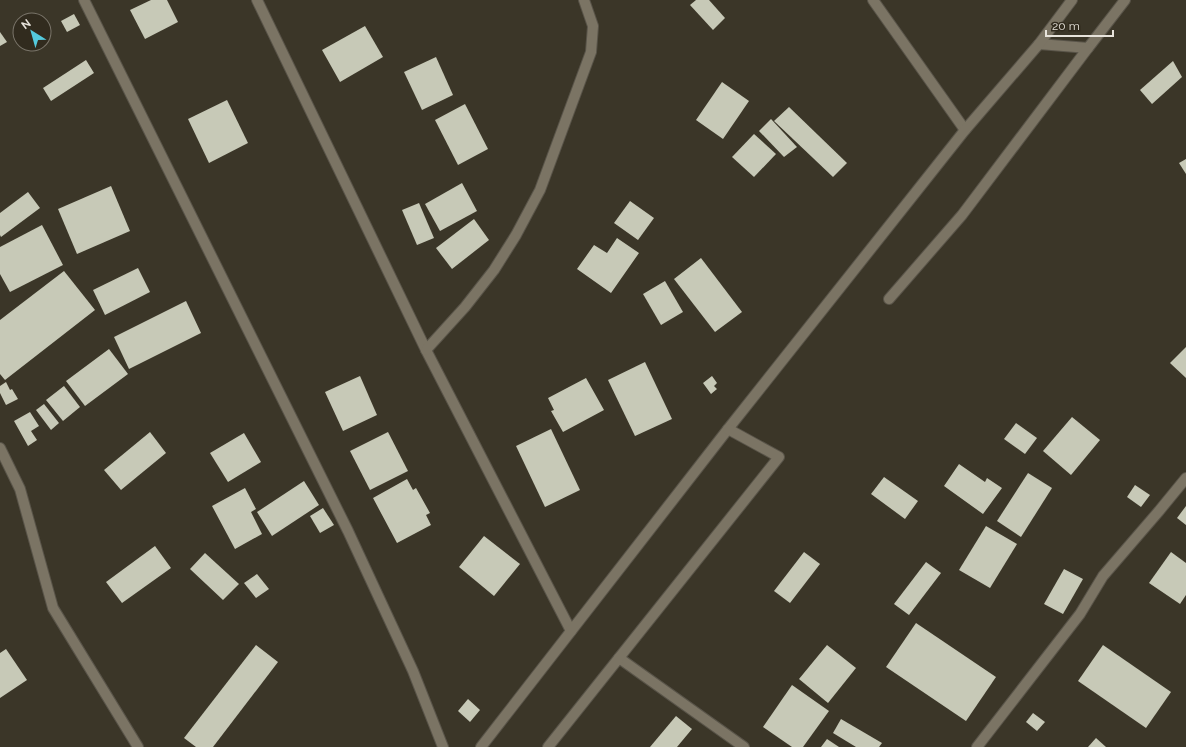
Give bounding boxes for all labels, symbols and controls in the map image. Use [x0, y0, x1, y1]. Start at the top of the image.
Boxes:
north arrow [12, 12, 52, 52]
scale bar [1046, 12, 1113, 38]
text: N [19, 17, 34, 32]
text: 20 m [1052, 19, 1080, 33]

